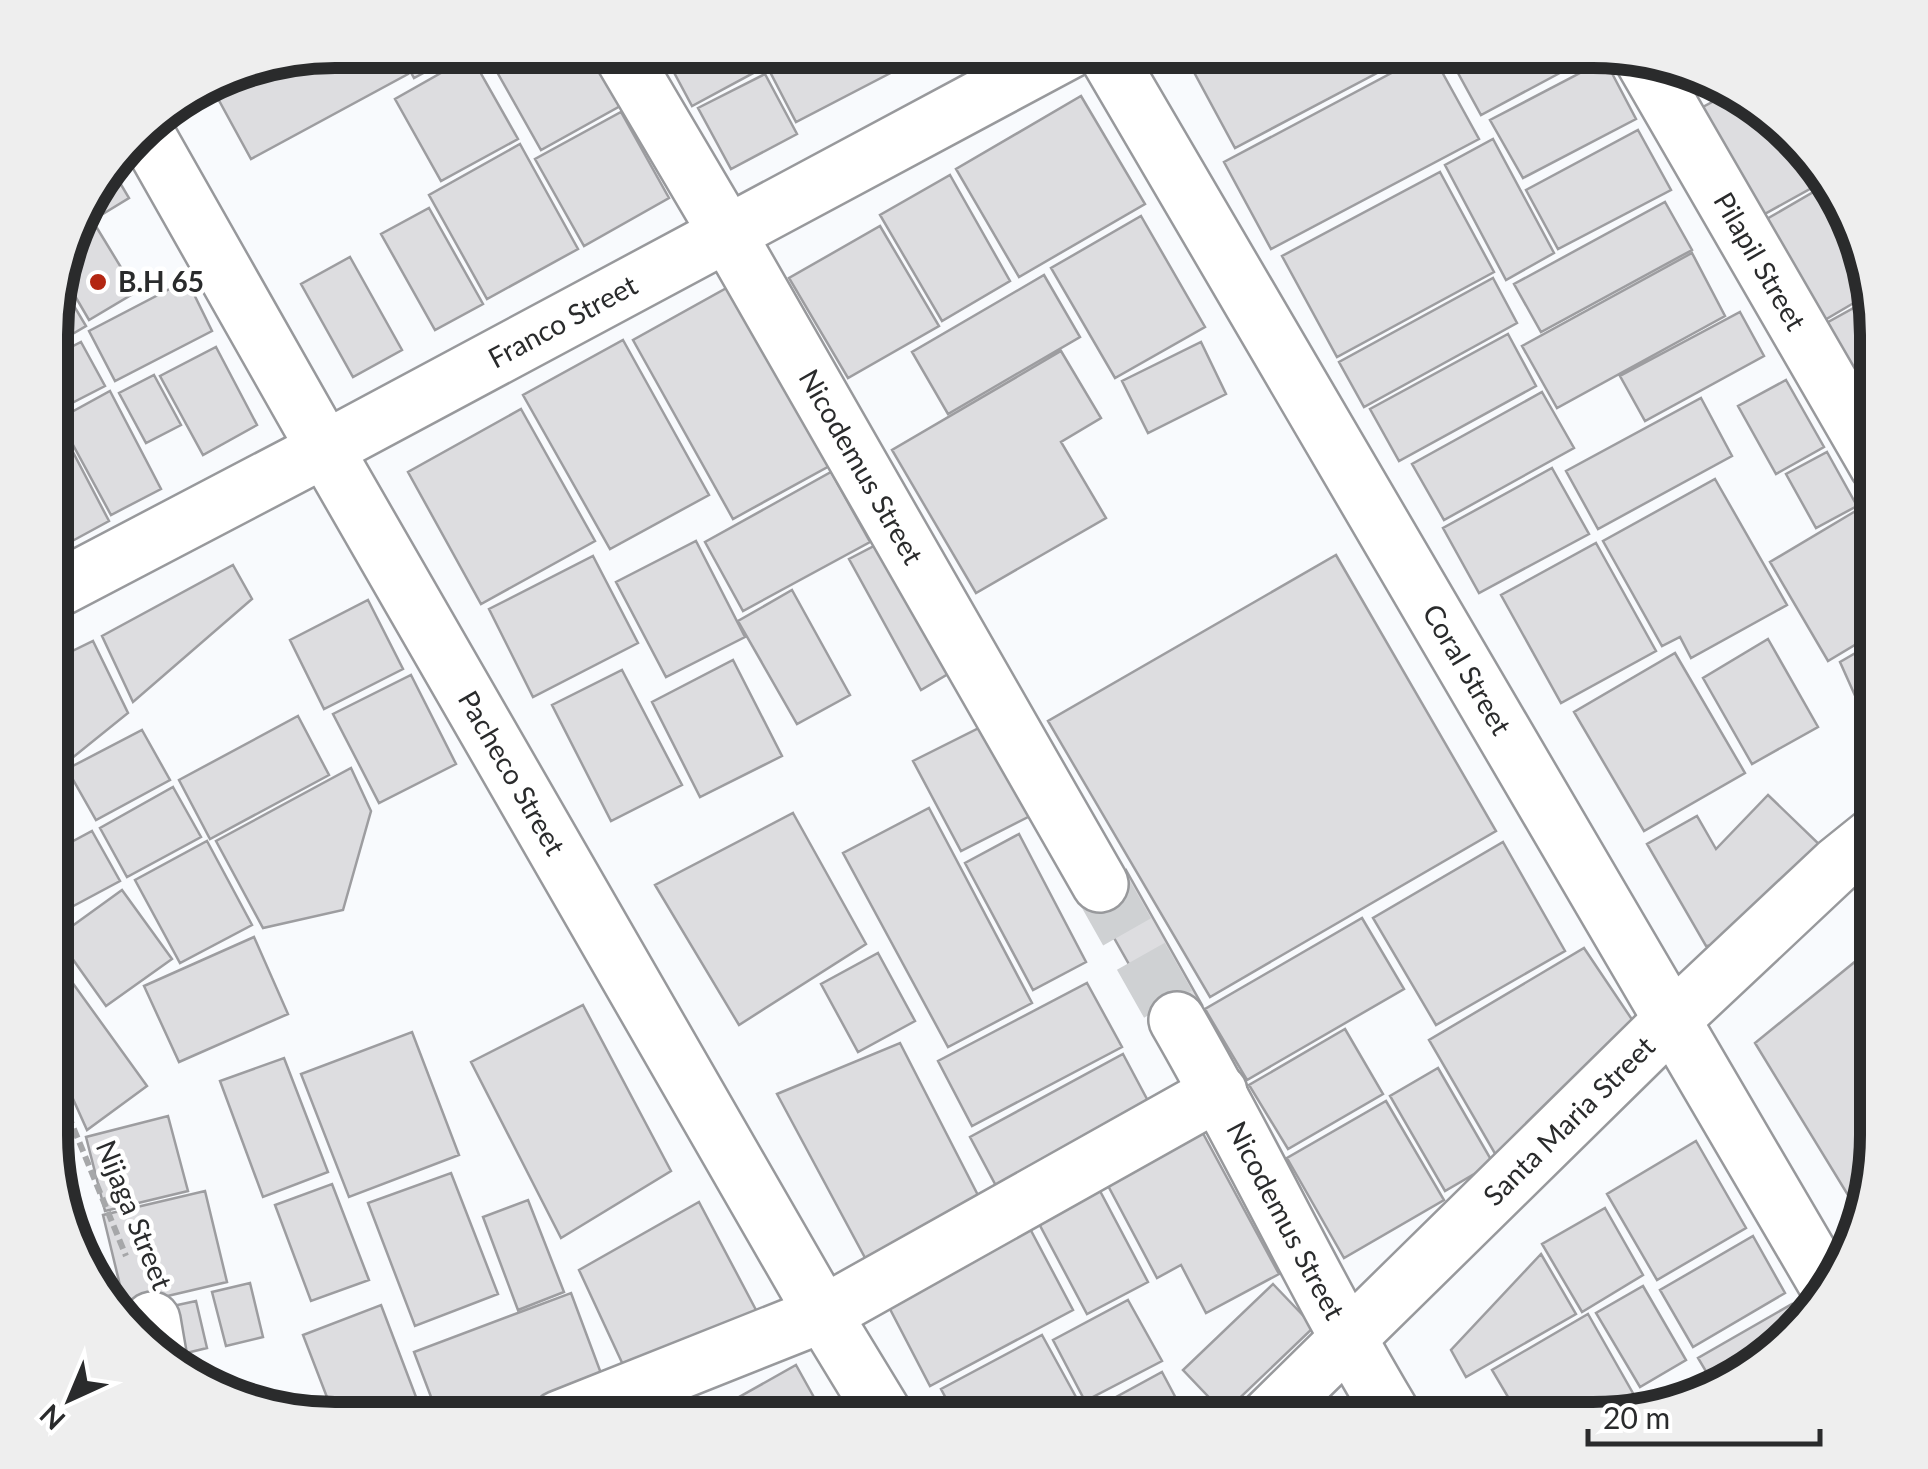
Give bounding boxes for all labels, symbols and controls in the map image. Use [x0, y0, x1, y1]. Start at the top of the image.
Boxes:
street label: Pilapil Street [1707, 186, 1814, 336]
place label: B.H 65 [118, 264, 204, 298]
street label: Franco Street [482, 267, 643, 374]
marker: B.H 65 [87, 271, 109, 293]
street label: Nicodemus Street [793, 363, 931, 570]
street label: Coral Street [1416, 598, 1519, 741]
street label: Pacheco Street [452, 684, 573, 861]
street label: Santa Maria Street [1476, 1029, 1661, 1212]
street label: Nicodemus Street [1220, 1115, 1353, 1325]
street label: Nijaga Street [90, 1135, 180, 1294]
north arrow [20, 1349, 120, 1449]
scale bar [1588, 1384, 1820, 1446]
text: N [32, 1398, 72, 1437]
text: 20 m [1603, 1399, 1670, 1435]

